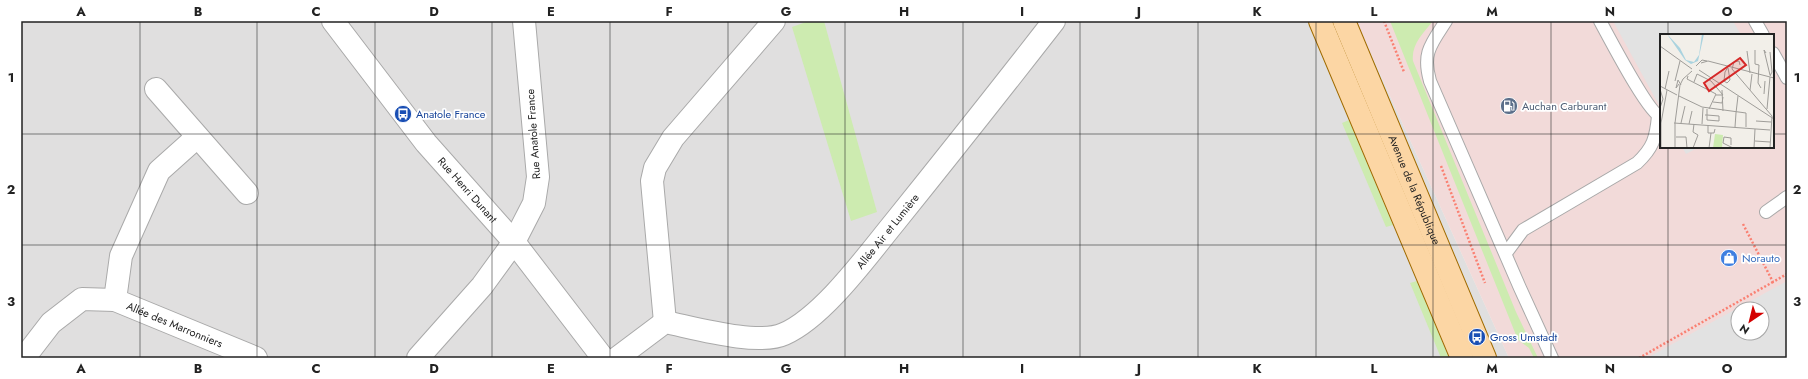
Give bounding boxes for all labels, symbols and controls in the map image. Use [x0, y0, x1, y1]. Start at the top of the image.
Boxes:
text: A [75, 2, 86, 21]
text: B [194, 2, 203, 21]
text: C [311, 2, 321, 21]
text: D [429, 2, 439, 21]
text: E [547, 2, 555, 21]
text: F [665, 2, 673, 21]
text: G [781, 2, 792, 21]
text: H [899, 2, 909, 21]
text: I [1020, 2, 1024, 21]
text: J [1134, 2, 1141, 21]
text: K [1252, 2, 1262, 21]
text: L [1371, 2, 1378, 21]
text: M [1486, 2, 1498, 21]
text: N [1605, 2, 1615, 21]
text: O [1722, 2, 1733, 21]
inset map [1660, 34, 1774, 148]
text: 1 [8, 68, 14, 87]
text: 1 [1794, 68, 1800, 87]
street label: Rue Anatole France [522, 88, 544, 180]
fuel station icon: Auchan Carburant [1499, 96, 1519, 116]
place label: Auchan Carburant [1522, 98, 1607, 114]
bus stop icon: Anatole France [393, 104, 413, 124]
place label: Anatole France [416, 106, 486, 122]
street label: Avenue de la République [1385, 133, 1445, 247]
street label: Rue Henri Dunant [434, 153, 501, 226]
text: 2 [7, 180, 15, 199]
text: 2 [1793, 180, 1801, 199]
street label: Allée Air et Lumière [852, 190, 923, 272]
shop icon: Norauto [1719, 248, 1739, 268]
place label: Norauto [1742, 250, 1780, 266]
text: 3 [7, 292, 15, 311]
text: 3 [1793, 292, 1801, 311]
street label: Allée des Marronniers [124, 298, 226, 352]
north arrow [1730, 301, 1770, 341]
text: N [1736, 320, 1752, 338]
bus stop icon: Gross Umstadt [1467, 327, 1487, 347]
place label: Gross Umstadt [1490, 329, 1557, 345]
text: A [75, 359, 86, 378]
text: B [194, 359, 203, 378]
text: C [311, 359, 321, 378]
text: D [429, 359, 439, 378]
text: E [547, 359, 555, 378]
text: F [665, 359, 673, 378]
text: G [781, 359, 792, 378]
text: H [899, 359, 909, 378]
text: I [1020, 359, 1024, 378]
text: J [1134, 359, 1141, 378]
text: K [1252, 359, 1262, 378]
text: L [1371, 359, 1378, 378]
text: M [1486, 359, 1498, 378]
text: N [1605, 359, 1615, 378]
text: O [1722, 359, 1733, 378]

